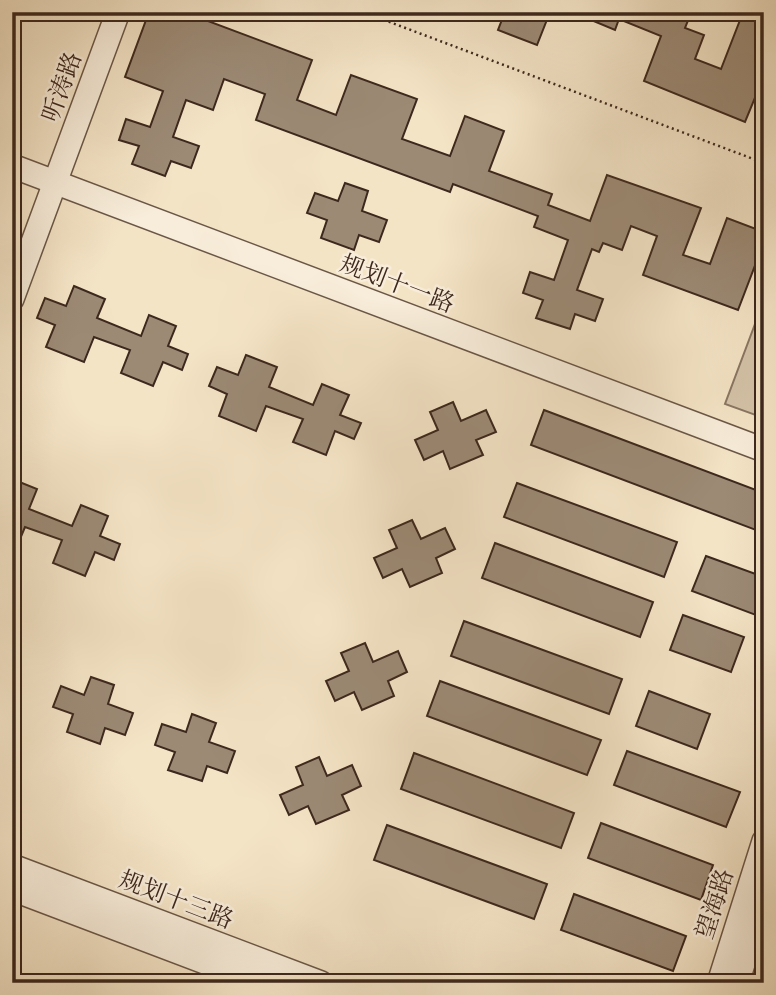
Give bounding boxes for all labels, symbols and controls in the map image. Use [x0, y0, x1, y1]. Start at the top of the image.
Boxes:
street label: 听涛路 [35, 48, 89, 126]
street label: 规划十一路 [335, 248, 459, 320]
street label: 规划十三路 [114, 864, 238, 936]
street label: 望海路 [689, 865, 741, 943]

